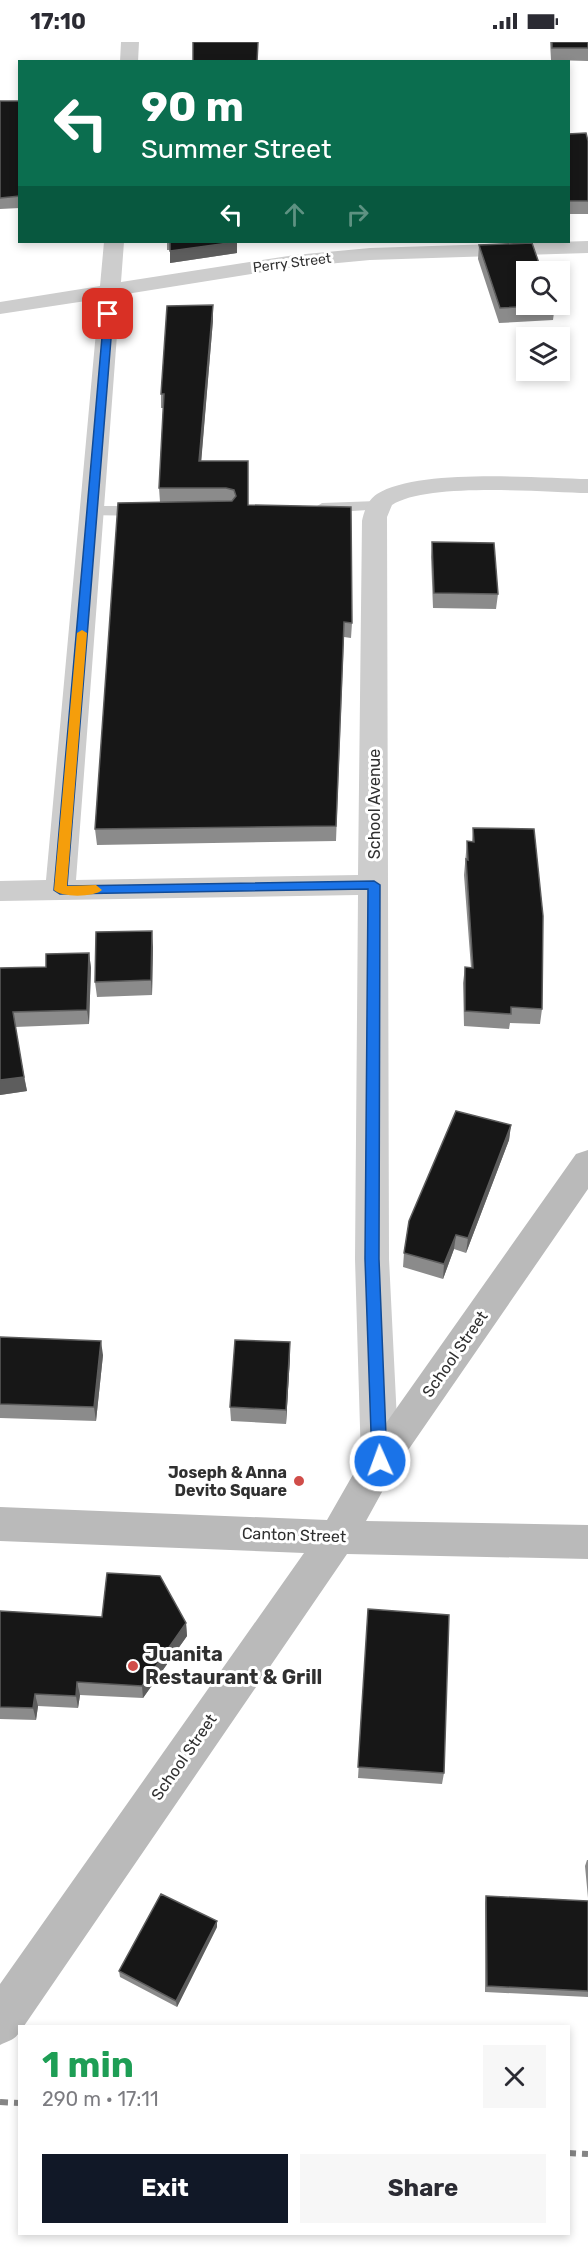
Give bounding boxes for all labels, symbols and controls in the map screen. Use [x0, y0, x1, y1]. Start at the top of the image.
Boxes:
text: 17:10 [30, 8, 86, 35]
text: 90 m [141, 82, 244, 132]
icon: left [42, 84, 120, 162]
text: Summer Street [141, 133, 332, 165]
icon: left [215, 198, 248, 231]
icon: ahead [278, 198, 311, 231]
icon: right [341, 198, 374, 231]
street label: Perry Street [252, 250, 333, 276]
map controls [516, 261, 570, 381]
button: search [516, 261, 570, 315]
pin [82, 288, 133, 339]
icon: arrive [91, 297, 124, 330]
button: layers [516, 327, 570, 381]
street label: School Avenue [365, 749, 384, 859]
street label: School Street [418, 1307, 492, 1401]
position arrow [348, 1429, 412, 1493]
place label: Joseph & Anna Devito Square [168, 1463, 287, 1500]
marker: Joseph & Anna Devito Square [292, 1474, 306, 1488]
street label: Canton Street [242, 1524, 346, 1546]
place label: Juanita Restaurant & Grill [145, 1642, 322, 1689]
marker: Juanita Restaurant & Grill [126, 1659, 140, 1673]
street label: School Street [147, 1710, 221, 1804]
text: 1 min [42, 2043, 134, 2086]
button: close [483, 2045, 546, 2108]
text: 290 m · 17:11 [42, 2087, 158, 2111]
button: Exit [42, 2154, 288, 2223]
button: Share [300, 2154, 546, 2223]

